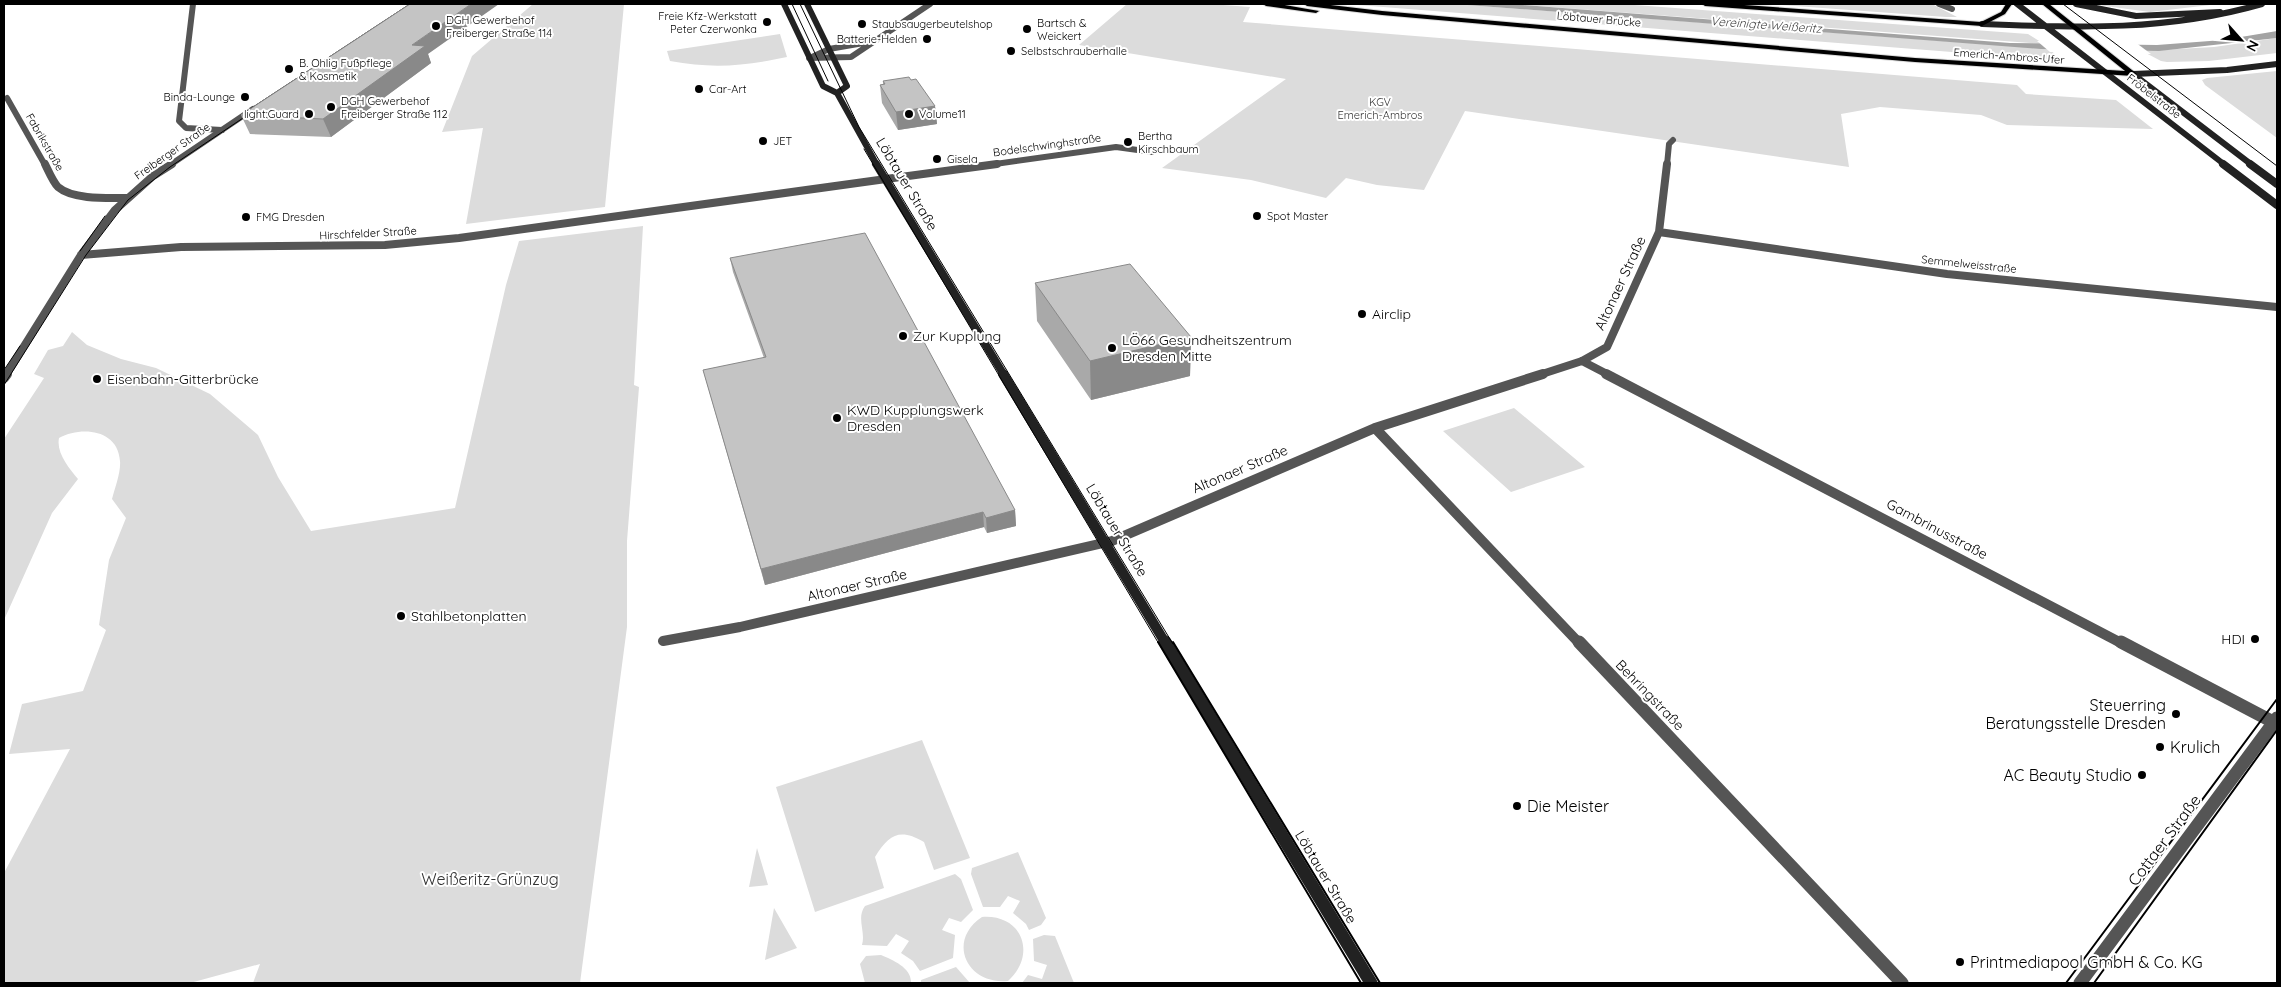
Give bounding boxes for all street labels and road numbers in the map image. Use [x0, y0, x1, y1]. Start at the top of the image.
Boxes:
street label: Löbtauer Brücke [1556, 8, 1642, 30]
street label: Emerich-Ambros-Ufer [1953, 45, 2066, 67]
street label: Fröbelstraße [2124, 70, 2184, 122]
street label: Fabrikstraße [23, 111, 67, 173]
street label: Freiberger Straße [131, 120, 213, 182]
street label: Bodelschwinghstraße [992, 130, 1102, 160]
street label: Löbtauer Straße [872, 134, 942, 234]
street label: Hirschfelder Straße [319, 223, 417, 243]
street label: Altonaer Straße [1590, 233, 1650, 333]
street label: Semmelweisstraße [1921, 252, 2017, 276]
street label: Altonaer Straße [1190, 441, 1290, 497]
street label: Löbtauer Straße [1082, 480, 1152, 580]
street label: Gambrinusstraße [1883, 495, 1991, 563]
street label: Altonaer Straße [805, 565, 909, 605]
street label: Behringstraße [1612, 656, 1688, 734]
street label: Cottaer Straße [2123, 790, 2205, 890]
street label: Löbtauer Straße [1291, 827, 1361, 927]

